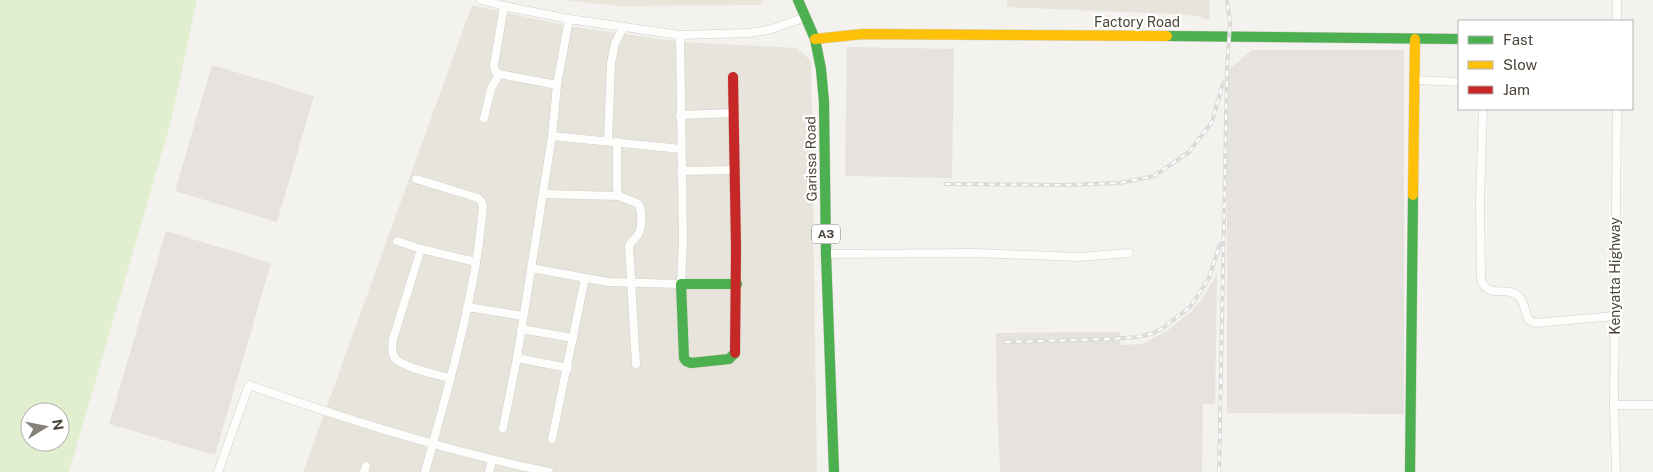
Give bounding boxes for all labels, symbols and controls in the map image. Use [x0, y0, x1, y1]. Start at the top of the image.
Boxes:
street label: Factory Road [1094, 14, 1180, 30]
legend [1458, 20, 1633, 110]
text: Fast [1503, 31, 1533, 48]
text: Slow [1503, 56, 1538, 73]
text: Jam [1503, 81, 1530, 98]
street label: Garissa Road [802, 116, 820, 202]
street label: Kenyatta Highway [1607, 217, 1623, 335]
road number: A3 [812, 224, 840, 243]
north arrow [20, 402, 70, 452]
text: N [49, 418, 67, 432]

